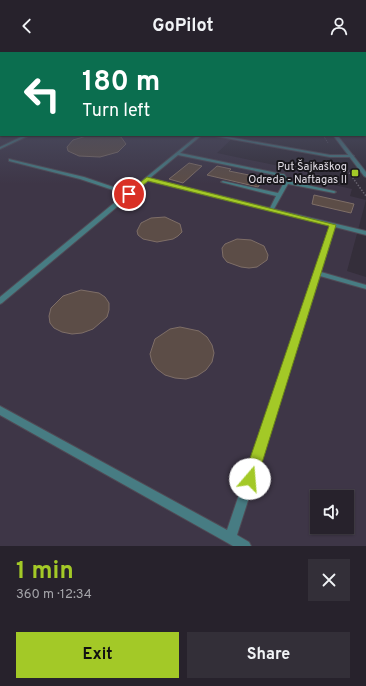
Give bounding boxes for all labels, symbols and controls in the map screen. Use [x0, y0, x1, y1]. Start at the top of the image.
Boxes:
icon: back [16, 15, 38, 37]
text: GoPilot [152, 15, 214, 38]
icon: person [328, 15, 350, 37]
text: 180 m [82, 65, 160, 101]
icon: left [16, 68, 68, 120]
text: Turn left [82, 100, 150, 123]
place label: Put Šajkaškog Odreda - Naftagas II [248, 159, 347, 187]
marker: Put Šajkaškog Odreda - Naftagas II [350, 168, 360, 178]
pin [112, 177, 146, 211]
icon: arrive [118, 183, 140, 205]
position arrow [229, 458, 271, 500]
map controls [310, 490, 354, 534]
button: sound [310, 490, 354, 534]
text: 1 min [16, 557, 74, 587]
button: close [308, 559, 350, 601]
text: 360 m · 12:34 [16, 587, 92, 603]
button: Exit [16, 632, 179, 678]
button: Share [187, 632, 350, 678]

